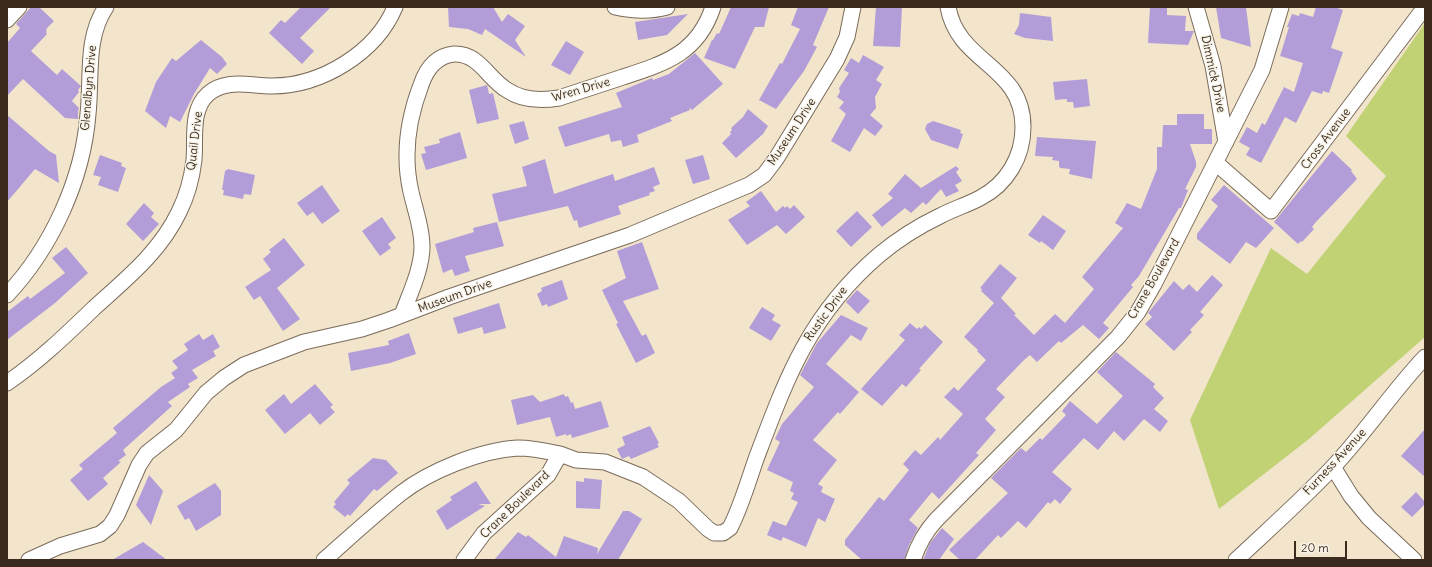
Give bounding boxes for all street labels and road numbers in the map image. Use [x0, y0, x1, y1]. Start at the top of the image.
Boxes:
street label: Dimmick Drive [1198, 34, 1228, 114]
street label: Glenalbyn Drive [78, 45, 100, 131]
street label: Wren Drive [550, 75, 612, 105]
street label: Museum Drive [765, 96, 819, 168]
street label: Cross Avenue [1298, 105, 1354, 173]
street label: Quail Drive [184, 111, 206, 171]
street label: Crane Boulevard [1125, 236, 1183, 322]
street label: Museum Drive [416, 276, 494, 316]
street label: Rustic Drive [801, 284, 851, 344]
street label: Furness Avenue [1301, 426, 1369, 498]
street label: Crane Boulevard [477, 468, 553, 542]

